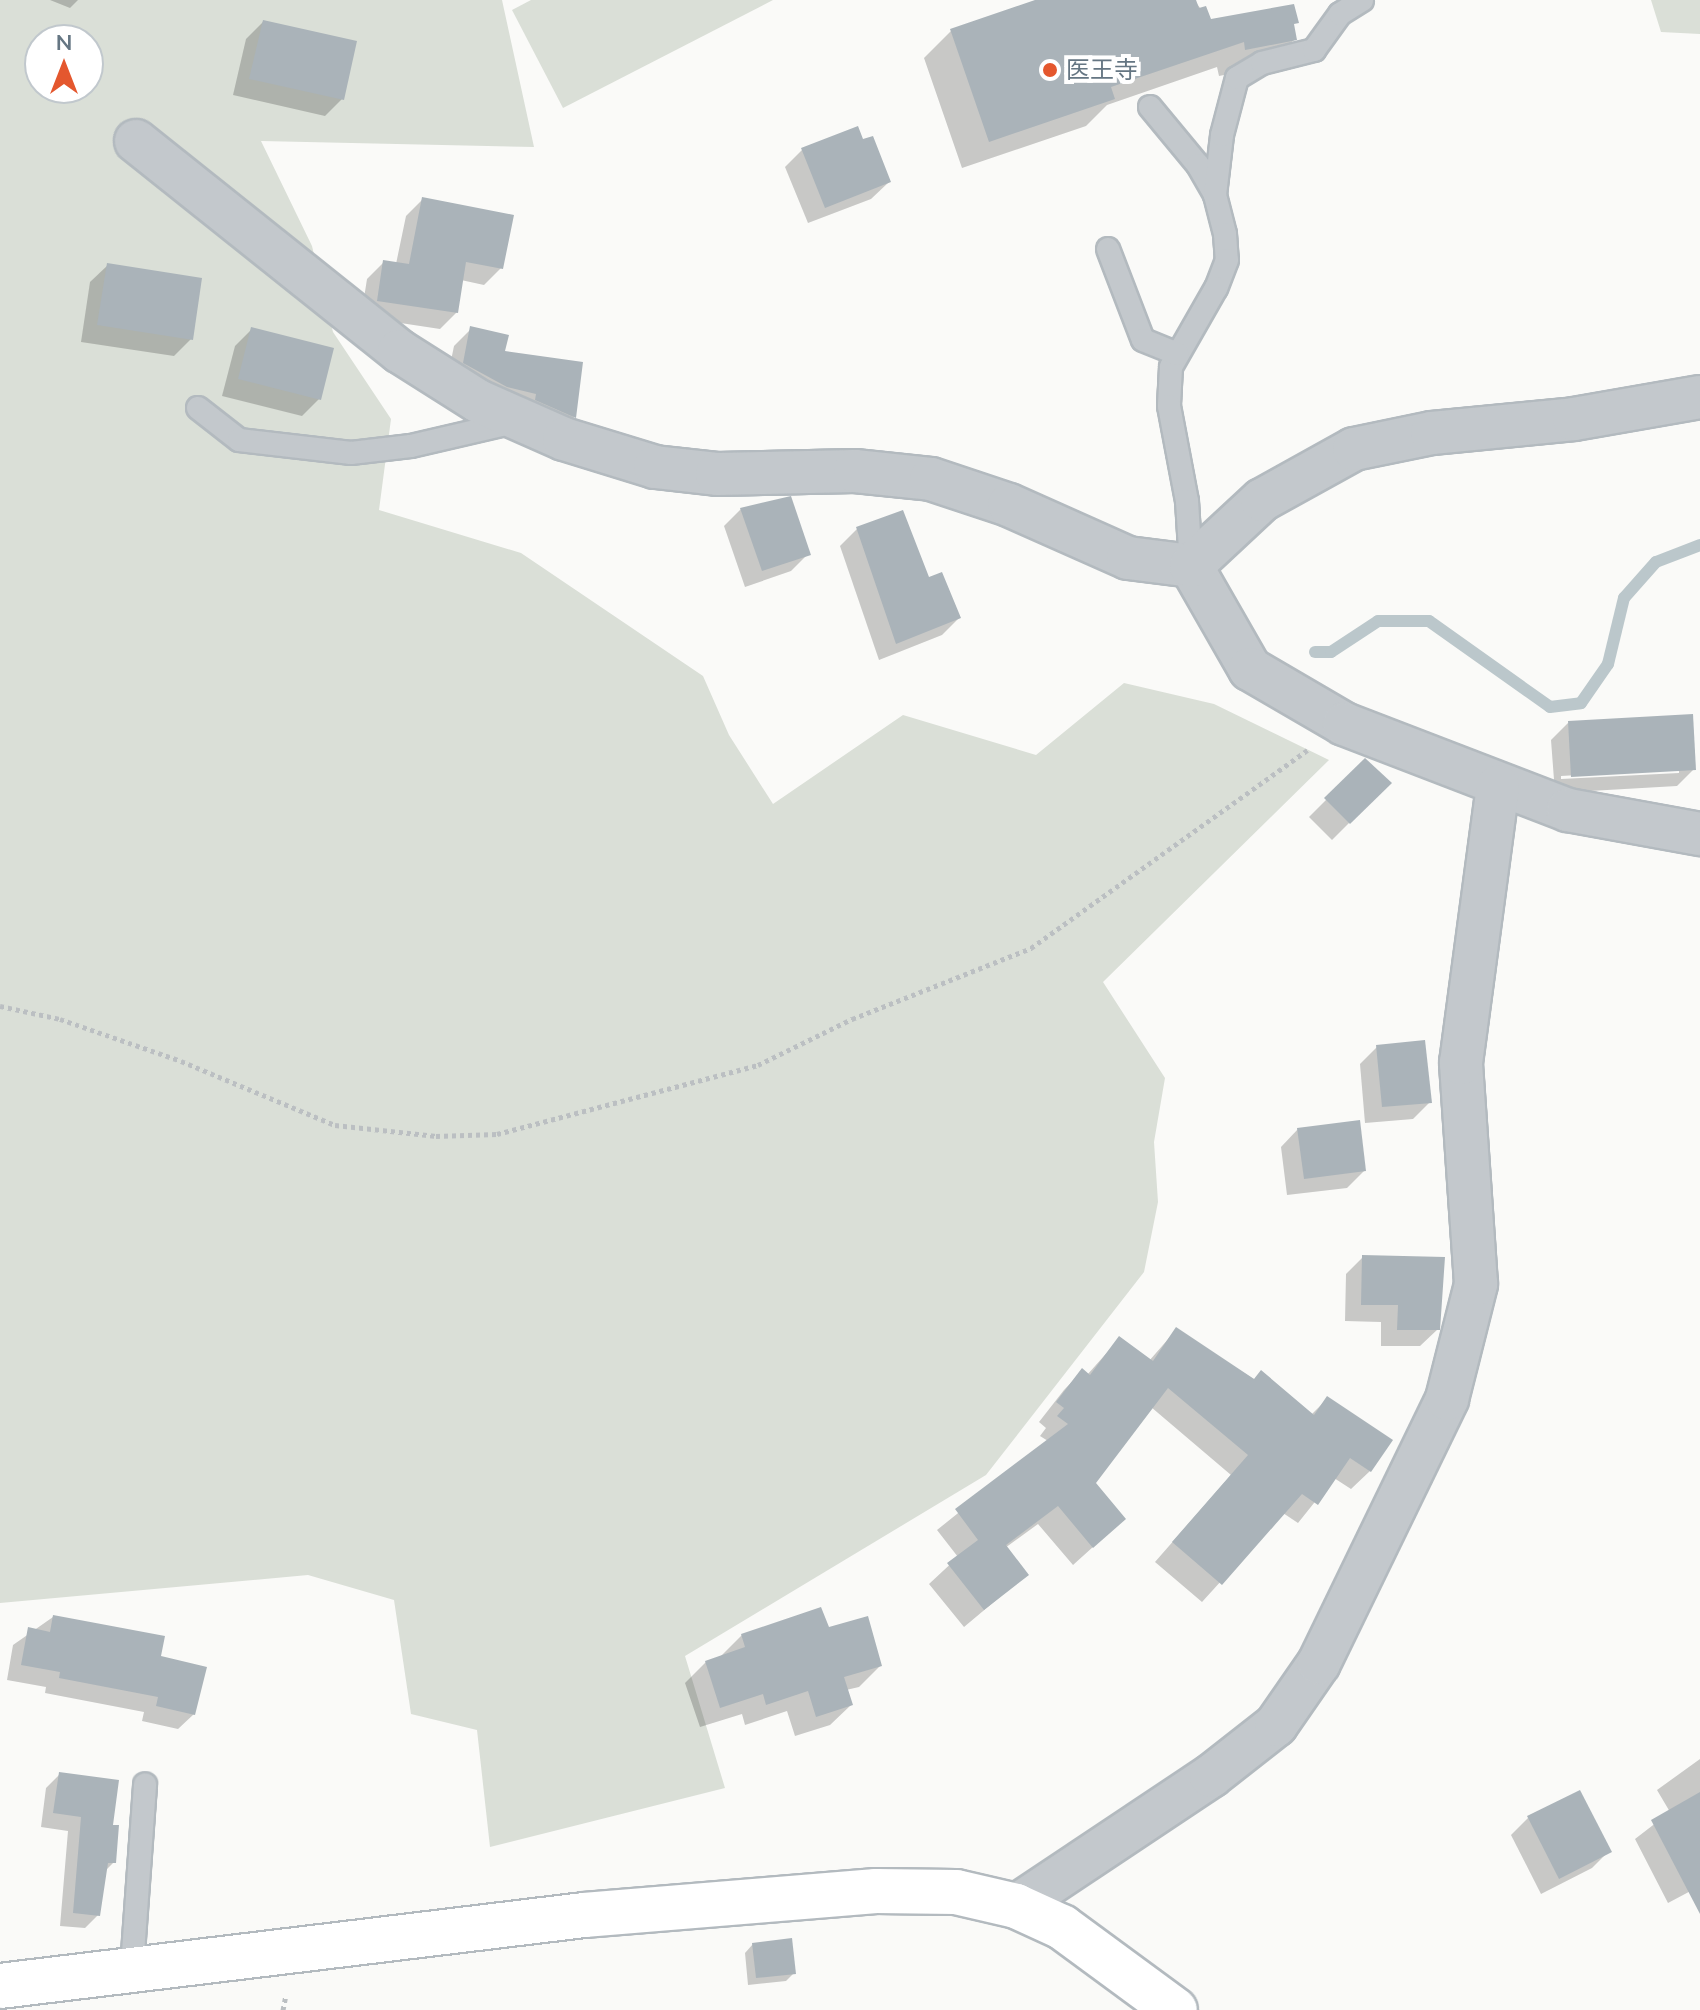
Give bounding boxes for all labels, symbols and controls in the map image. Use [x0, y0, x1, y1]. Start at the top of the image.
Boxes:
north arrow [24, 24, 104, 104]
text: N [56, 28, 72, 56]
place label: 医王寺 [1066, 56, 1138, 84]
marker: 医王寺 [1041, 61, 1059, 79]

